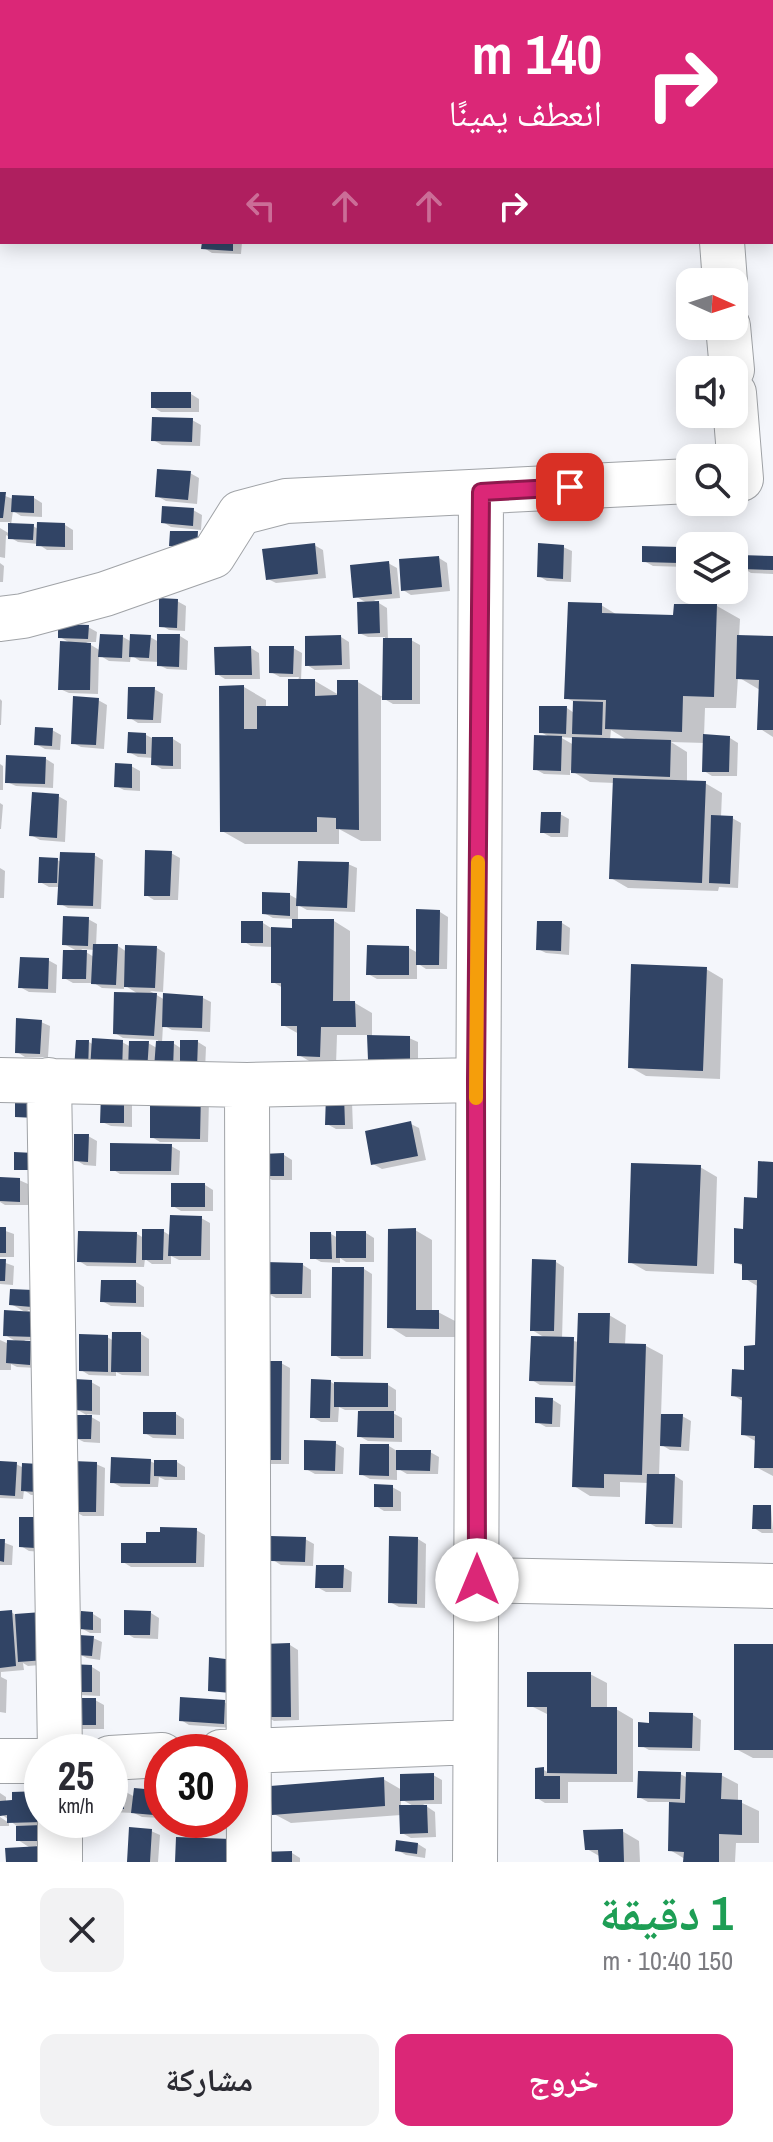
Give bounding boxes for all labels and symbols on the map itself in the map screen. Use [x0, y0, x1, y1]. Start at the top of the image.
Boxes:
north arrow [676, 268, 748, 340]
pin [536, 453, 604, 521]
position arrow [435, 1538, 519, 1622]
speed limit sign: 30 [144, 1734, 248, 1838]

